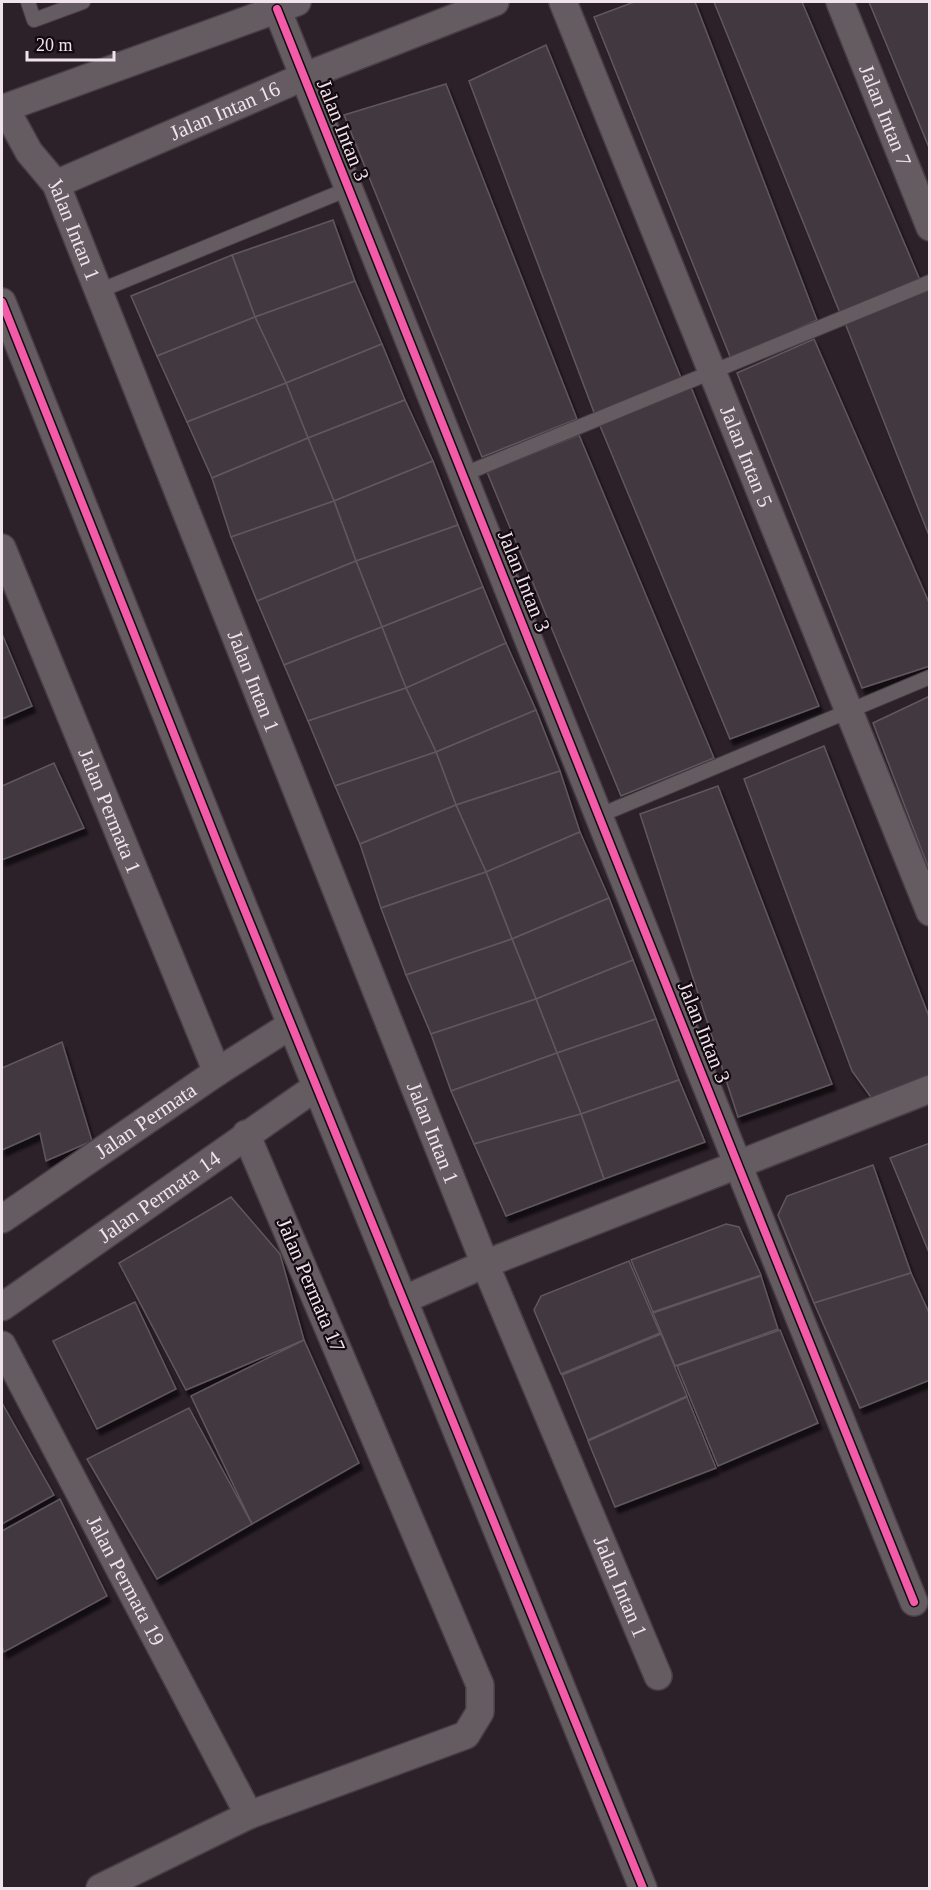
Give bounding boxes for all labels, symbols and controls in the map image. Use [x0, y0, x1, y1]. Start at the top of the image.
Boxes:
scale bar [27, 24, 114, 62]
text: 20 m [36, 35, 73, 55]
street label: Jalan Intan 7 [854, 61, 916, 170]
street label: Jalan Intan 16 [166, 76, 284, 145]
street label: Jalan Intan 3 [312, 76, 374, 184]
street label: Jalan Intan 1 [44, 173, 105, 284]
street label: Jalan Intan 5 [715, 402, 777, 511]
street label: Jalan Intan 3 [493, 527, 555, 635]
street label: Jalan Intan 1 [223, 627, 284, 736]
street label: Jalan Permata 1 [73, 745, 146, 877]
street label: Jalan Intan 3 [673, 978, 735, 1086]
street label: Jalan Permata [90, 1077, 201, 1164]
street label: Jalan Intan 1 [402, 1079, 464, 1187]
street label: Jalan Permata 14 [94, 1146, 225, 1248]
street label: Jalan Permata 17 [272, 1214, 350, 1356]
street label: Jalan Permata 19 [82, 1511, 170, 1650]
street label: Jalan Intan 1 [589, 1532, 652, 1641]

